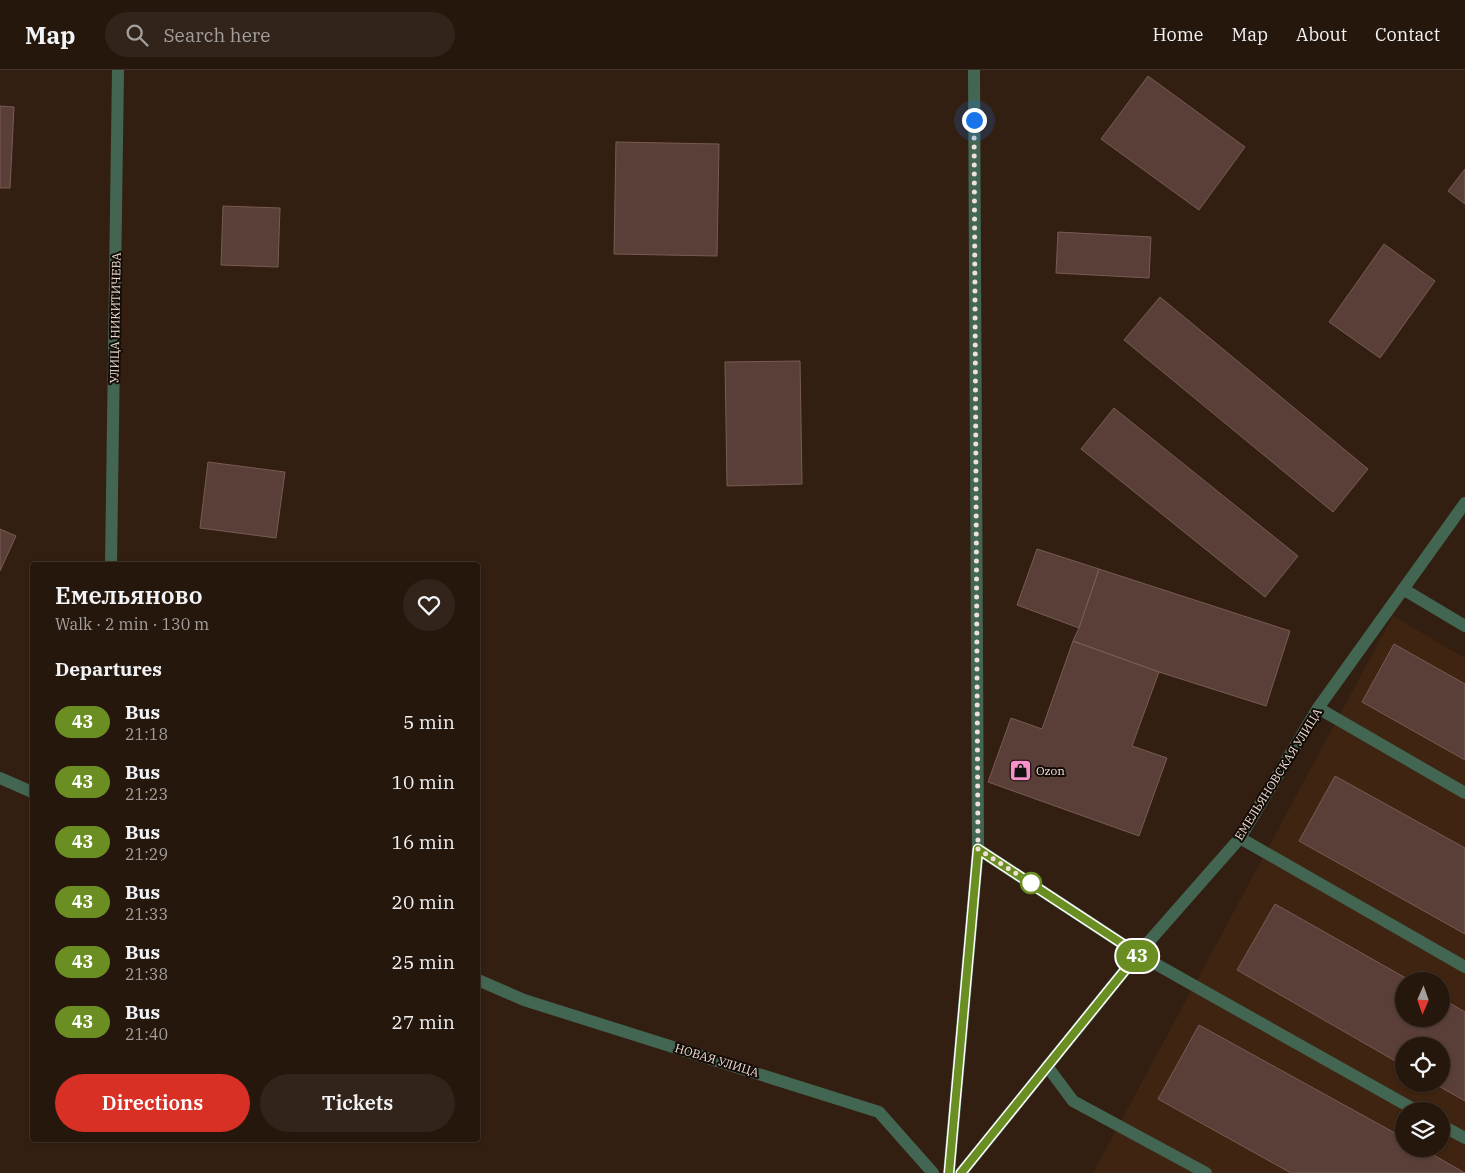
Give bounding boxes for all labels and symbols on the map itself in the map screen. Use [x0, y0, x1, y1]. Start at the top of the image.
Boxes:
your location [962, 108, 987, 133]
street label: УЛИЦА НИКИТИЧЕВА [106, 252, 124, 384]
street label: ЕМЕЛЬЯНОВСКАЯ УЛИЦА [1231, 705, 1325, 843]
shop icon: Ozon [1008, 758, 1032, 782]
place label: Ozon [1036, 763, 1065, 778]
unlabelled marker [1020, 872, 1042, 894]
line badge: 43 [1114, 940, 1160, 972]
north arrow [1395, 972, 1450, 1028]
street label: НОВАЯ УЛИЦА [673, 1040, 762, 1080]

